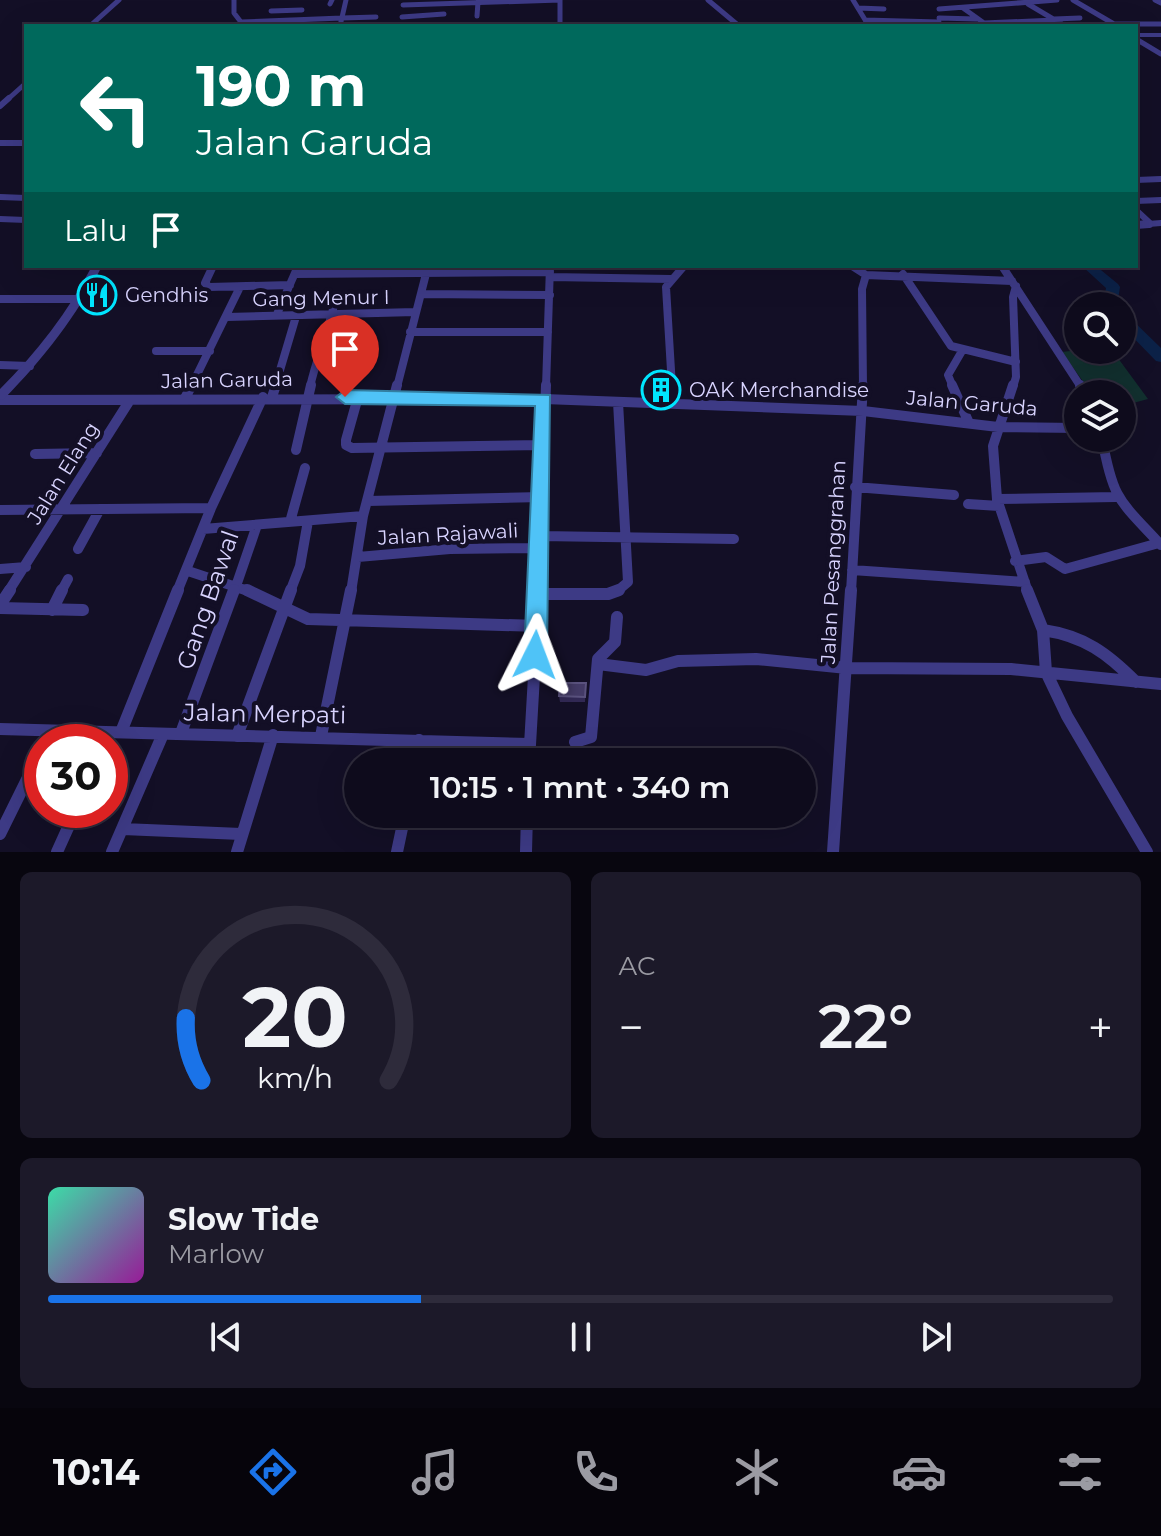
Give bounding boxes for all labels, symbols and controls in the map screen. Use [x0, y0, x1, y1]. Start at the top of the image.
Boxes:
text: 190 m [196, 52, 366, 120]
icon: left [64, 56, 168, 160]
text: Jalan Garuda [196, 120, 433, 164]
icon: arrive [144, 208, 188, 252]
text: Lalu [64, 212, 128, 249]
restaurant icon: Gendhis [76, 274, 118, 316]
place label: Gendhis [125, 283, 209, 307]
street label: Gang Menur I [252, 285, 390, 311]
map controls [1064, 292, 1136, 452]
button: search [1064, 292, 1136, 364]
pin [311, 315, 379, 397]
icon: arrive [323, 327, 367, 371]
street label: Jalan Garuda [160, 367, 293, 393]
building icon: OAK Merchandise [640, 369, 682, 411]
place label: OAK Merchandise [689, 378, 869, 402]
button: layers [1064, 380, 1136, 452]
street label: Jalan Garuda [904, 385, 1039, 421]
street label: Jalan Elang [22, 418, 104, 529]
street label: Jalan Pesanggrahan [816, 459, 850, 666]
street label: Jalan Rajawali [376, 518, 519, 550]
street label: Gang Bawal [170, 527, 245, 673]
position arrow [493, 613, 577, 697]
street label: Jalan Merpati [182, 698, 347, 729]
speed limit sign: 30 [24, 724, 128, 828]
text: 10:15 · 1 mnt · 340 m [430, 769, 730, 806]
text: AC [619, 950, 655, 982]
text: 20 [242, 966, 348, 1068]
text: 22° [818, 990, 913, 1063]
text: − [619, 1000, 644, 1054]
text: + [1088, 1000, 1113, 1054]
text: km/h [257, 1060, 333, 1095]
text: Slow Tide [168, 1201, 319, 1238]
text: Marlow [168, 1238, 264, 1270]
icon: previous [204, 1315, 248, 1359]
icon: pause [559, 1315, 603, 1359]
icon: next [914, 1315, 958, 1359]
icon: directions [245, 1444, 301, 1500]
icon: music [407, 1444, 463, 1500]
icon: phone [568, 1444, 624, 1500]
icon: climate [729, 1444, 785, 1500]
icon: car [891, 1444, 947, 1500]
icon: filters [1052, 1444, 1108, 1500]
text: 10:14 [53, 1450, 140, 1494]

